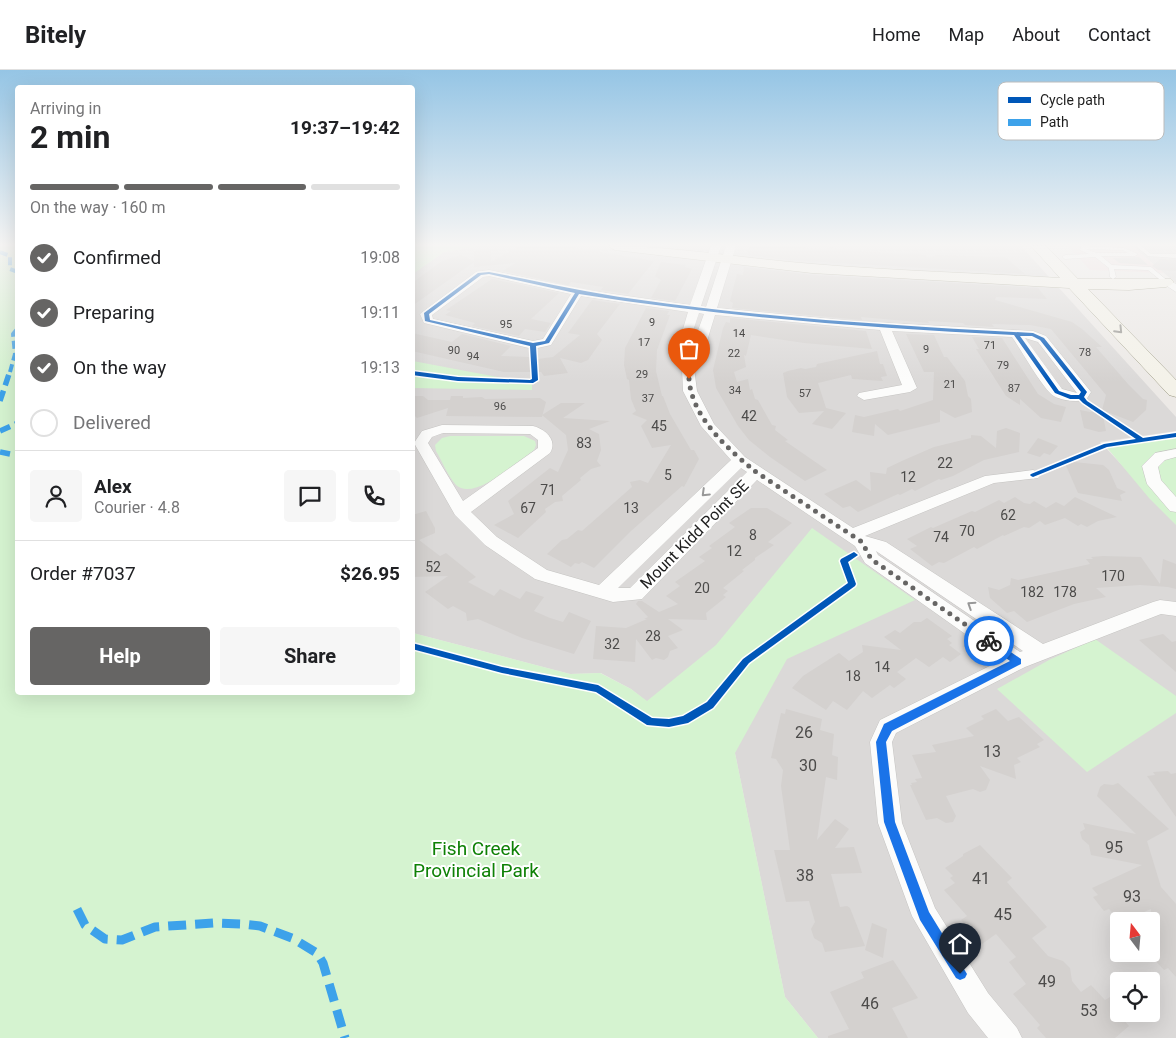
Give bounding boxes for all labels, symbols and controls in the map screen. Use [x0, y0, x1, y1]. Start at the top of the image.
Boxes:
text: Bitely [25, 21, 86, 49]
text: Home [872, 24, 921, 45]
text: Map [949, 24, 984, 45]
text: About [1012, 24, 1060, 45]
text: Contact [1088, 24, 1151, 45]
legend [998, 82, 1164, 140]
text: Cycle path [1040, 92, 1105, 108]
text: Arriving in [30, 99, 101, 118]
text: Path [1040, 114, 1069, 130]
text: 19:37–19:42 [290, 116, 400, 139]
text: 2 min [30, 118, 110, 156]
text: On the way · 160 m [30, 198, 166, 217]
icon: check [30, 244, 58, 272]
text: Confirmed [73, 246, 161, 269]
text: 19:08 [360, 248, 400, 267]
icon: check [30, 299, 58, 327]
text: Preparing [73, 301, 155, 324]
text: 19:11 [360, 303, 400, 322]
house number: 9 [649, 316, 655, 329]
house number: 95 [500, 318, 512, 331]
one-way arrow [1113, 325, 1122, 334]
house number: 14 [733, 327, 745, 340]
pin [668, 328, 710, 379]
icon: bag [675, 335, 703, 363]
house number: 17 [638, 336, 650, 349]
house number: 71 [984, 339, 996, 352]
house number: 9 [923, 343, 929, 356]
house number: 90 [448, 344, 460, 357]
house number: 78 [1079, 346, 1091, 359]
house number: 22 [728, 347, 740, 360]
house number: 94 [467, 350, 479, 363]
icon: check [30, 354, 58, 382]
text: On the way [73, 356, 166, 379]
text: 19:13 [360, 358, 400, 377]
house number: 79 [997, 359, 1009, 372]
house number: 29 [636, 368, 648, 381]
house number: 21 [944, 378, 956, 391]
house number: 87 [1008, 382, 1020, 395]
house number: 34 [729, 384, 741, 397]
house number: 57 [799, 387, 811, 400]
house number: 37 [642, 392, 654, 405]
house number: 96 [494, 400, 506, 413]
house number: 42 [741, 408, 757, 424]
text: Delivered [73, 411, 151, 434]
house number: 45 [651, 418, 667, 434]
house number: 83 [576, 435, 592, 451]
house number: 22 [937, 455, 953, 471]
house number: 5 [664, 467, 672, 483]
house number: 12 [900, 469, 916, 485]
button: person [30, 470, 82, 522]
button: chat [284, 470, 336, 522]
button: phone [348, 470, 400, 522]
text: Alex [94, 475, 132, 498]
street label: Mount Kidd Point SE [636, 476, 753, 593]
house number: 71 [540, 482, 556, 498]
one-way arrow [702, 488, 711, 497]
text: Courier · 4.8 [94, 498, 180, 517]
house number: 67 [520, 500, 536, 516]
house number: 13 [623, 500, 639, 516]
house number: 62 [1000, 507, 1016, 523]
house number: 70 [959, 523, 975, 539]
house number: 8 [749, 527, 757, 543]
house number: 74 [933, 529, 949, 545]
house number: 12 [726, 543, 742, 559]
house number: 52 [425, 559, 441, 575]
text: Order #7037 [30, 562, 136, 585]
text: $26.95 [340, 562, 400, 585]
house number: 170 [1101, 568, 1125, 584]
house number: 20 [694, 580, 710, 596]
house number: 182 [1020, 584, 1044, 600]
house number: 178 [1053, 584, 1077, 600]
one-way arrow [967, 602, 976, 612]
courier [964, 616, 1014, 666]
button: Help [30, 627, 210, 685]
button: Share [220, 627, 400, 685]
icon: bike [975, 627, 1003, 655]
house number: 28 [645, 628, 661, 644]
house number: 32 [604, 636, 620, 652]
house number: 14 [874, 659, 890, 675]
house number: 18 [845, 668, 861, 684]
house number: 26 [795, 723, 813, 742]
house number: 13 [983, 742, 1001, 761]
house number: 30 [799, 756, 817, 775]
park label: Fish Creek Provincial Park [413, 837, 539, 882]
house number: 95 [1105, 838, 1123, 857]
house number: 38 [796, 866, 814, 885]
house number: 41 [972, 869, 990, 888]
house number: 93 [1123, 887, 1141, 906]
house number: 45 [994, 905, 1012, 924]
north arrow [1110, 912, 1160, 962]
map controls [1110, 912, 1160, 1022]
pin [939, 923, 981, 974]
icon: home [946, 930, 974, 958]
house number: 49 [1038, 972, 1056, 991]
button: locate [1110, 972, 1160, 1022]
house number: 46 [861, 994, 879, 1013]
house number: 53 [1080, 1001, 1098, 1020]

